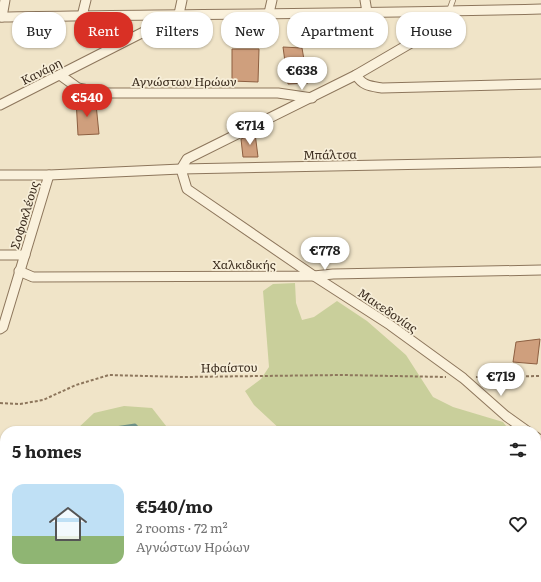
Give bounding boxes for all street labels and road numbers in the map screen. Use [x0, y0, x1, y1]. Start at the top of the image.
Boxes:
street label: Κανάρη [17, 53, 65, 89]
street label: Αγνώστων Ηρώων [131, 72, 237, 90]
street label: Μπάλτσα [303, 145, 358, 163]
street label: Σοφοκλέους [5, 179, 43, 251]
street label: Χαλκιδικής [212, 255, 276, 273]
street label: Μακεδονίας [354, 283, 422, 337]
street label: Ηφαίστου [200, 358, 258, 376]

